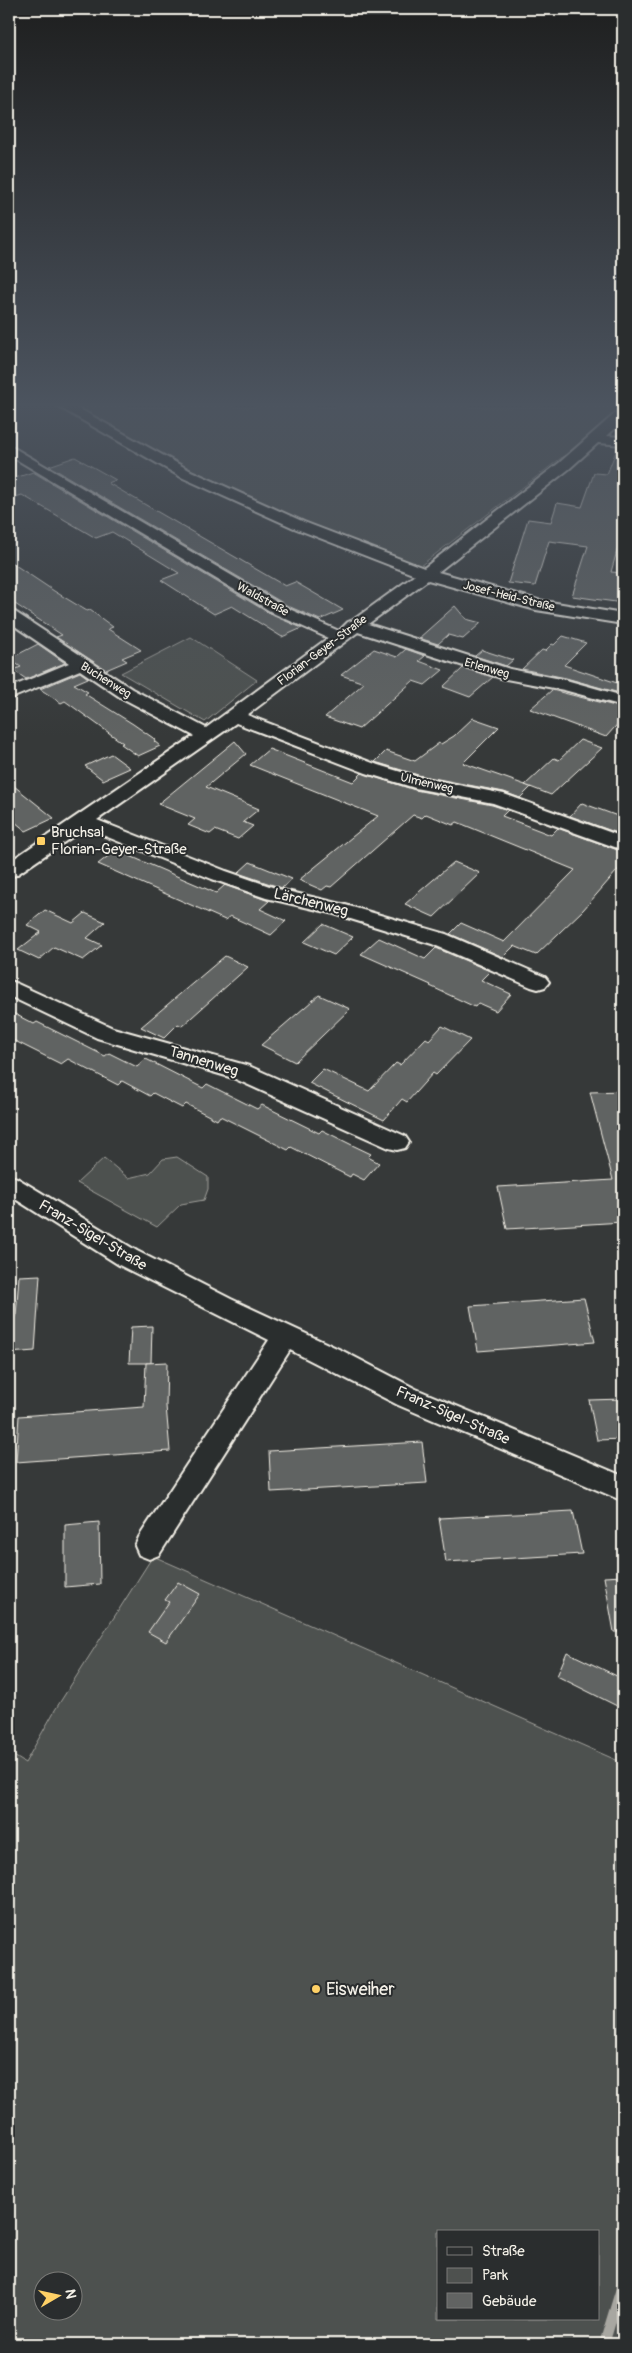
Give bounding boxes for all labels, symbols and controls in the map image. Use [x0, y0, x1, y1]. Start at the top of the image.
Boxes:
street label: Josef-Heid-Straße [462, 578, 556, 615]
street label: Waldstraße [234, 579, 291, 620]
street label: Florian-Geyer-Straße [274, 612, 370, 689]
street label: Erlenweg [463, 655, 511, 682]
street label: Buchenweg [78, 659, 134, 702]
street label: Ulmenweg [399, 770, 455, 797]
place label: Bruchsal Florian-Geyer-Straße [51, 823, 187, 859]
marker: Bruchsal Florian-Geyer-Straße [35, 835, 47, 847]
street label: Lärchenweg [272, 884, 350, 921]
street label: Tannenweg [167, 1042, 241, 1081]
street label: Franz-Sigel-Straße [35, 1196, 151, 1275]
street label: Franz-Sigel-Straße [393, 1382, 513, 1449]
place label: Eisweiher [326, 1978, 395, 2001]
marker: Eisweiher [310, 1983, 322, 1995]
legend [437, 2230, 600, 2320]
text: Straße [482, 2242, 525, 2261]
text: Park [482, 2266, 509, 2285]
north arrow [32, 2270, 82, 2320]
text: N [61, 2288, 79, 2300]
text: Gebäude [482, 2292, 537, 2311]

